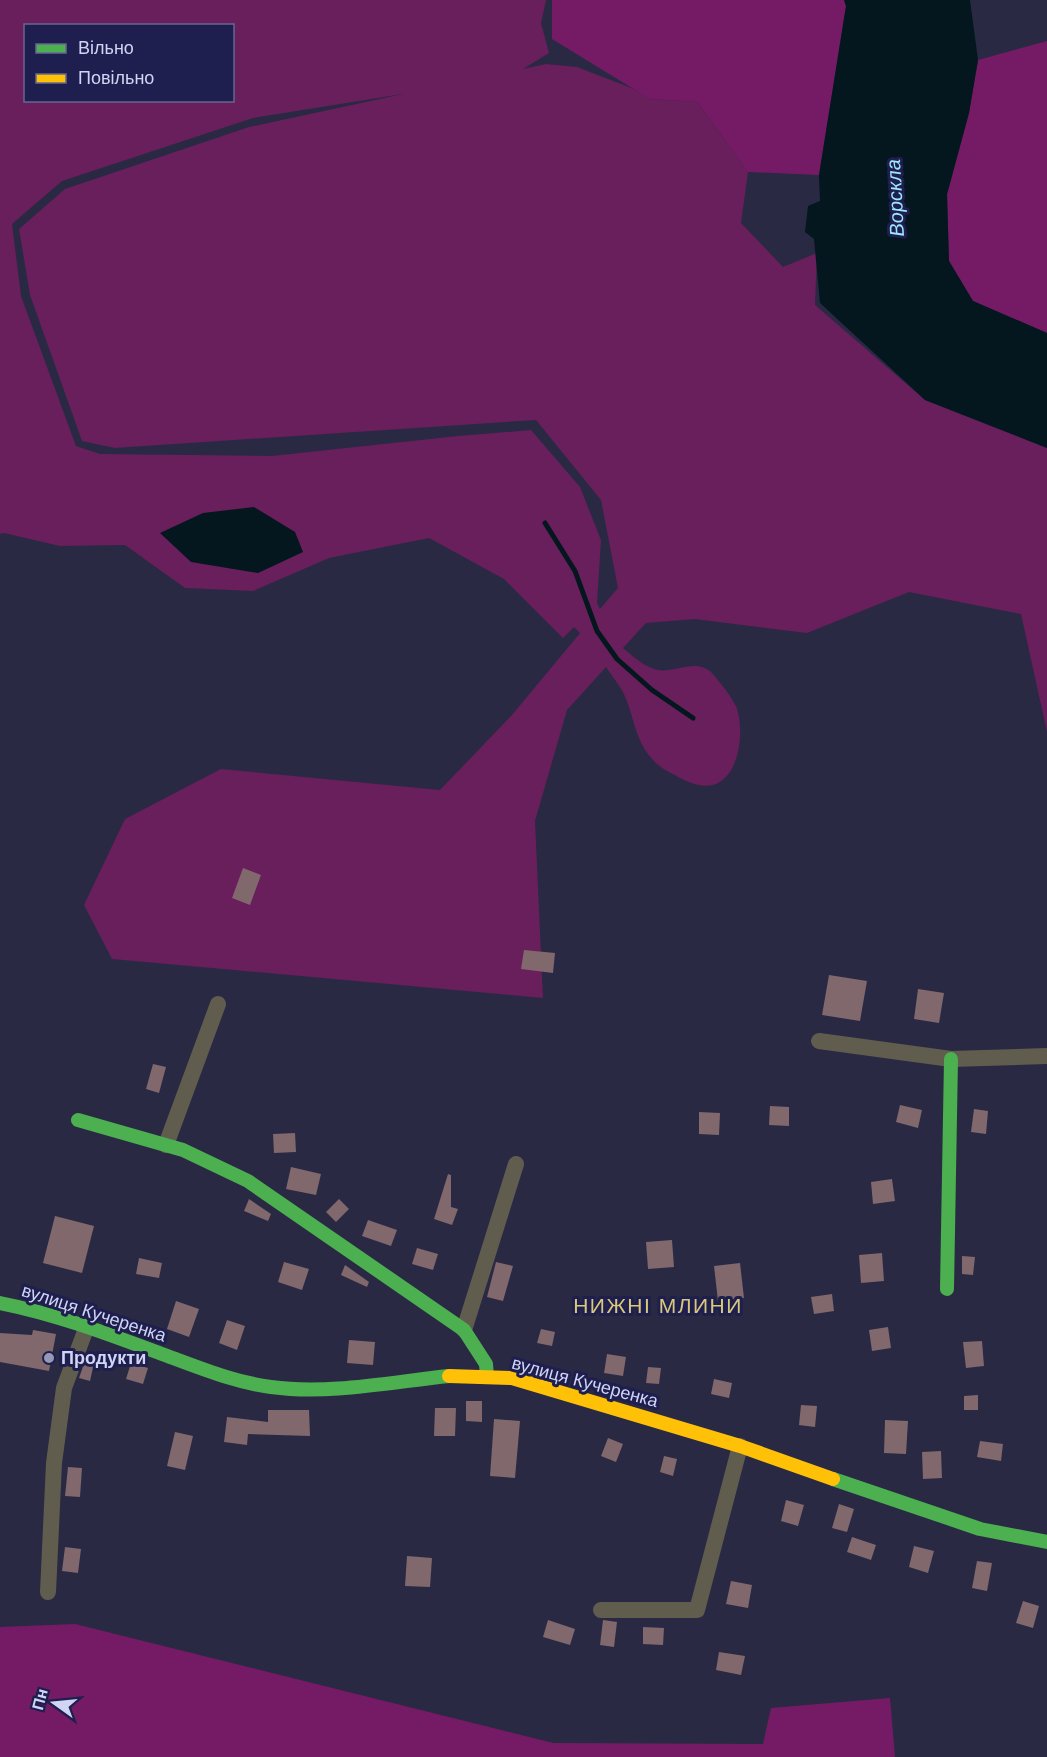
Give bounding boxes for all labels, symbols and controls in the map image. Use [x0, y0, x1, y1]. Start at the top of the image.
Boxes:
legend [24, 24, 234, 102]
text: Вільно [78, 38, 134, 58]
text: Повільно [78, 68, 154, 88]
water label: Ворскла [882, 159, 908, 237]
street label: вулиця Кучеренка [19, 1280, 170, 1346]
district label: НИЖНІ МЛИНИ [573, 1294, 743, 1317]
place label: Продукти [61, 1348, 146, 1368]
marker: Продукти [42, 1351, 56, 1365]
street label: вулиця Кучеренка [510, 1353, 661, 1411]
north arrow [24, 1673, 84, 1733]
text: Пн [29, 1687, 51, 1712]

